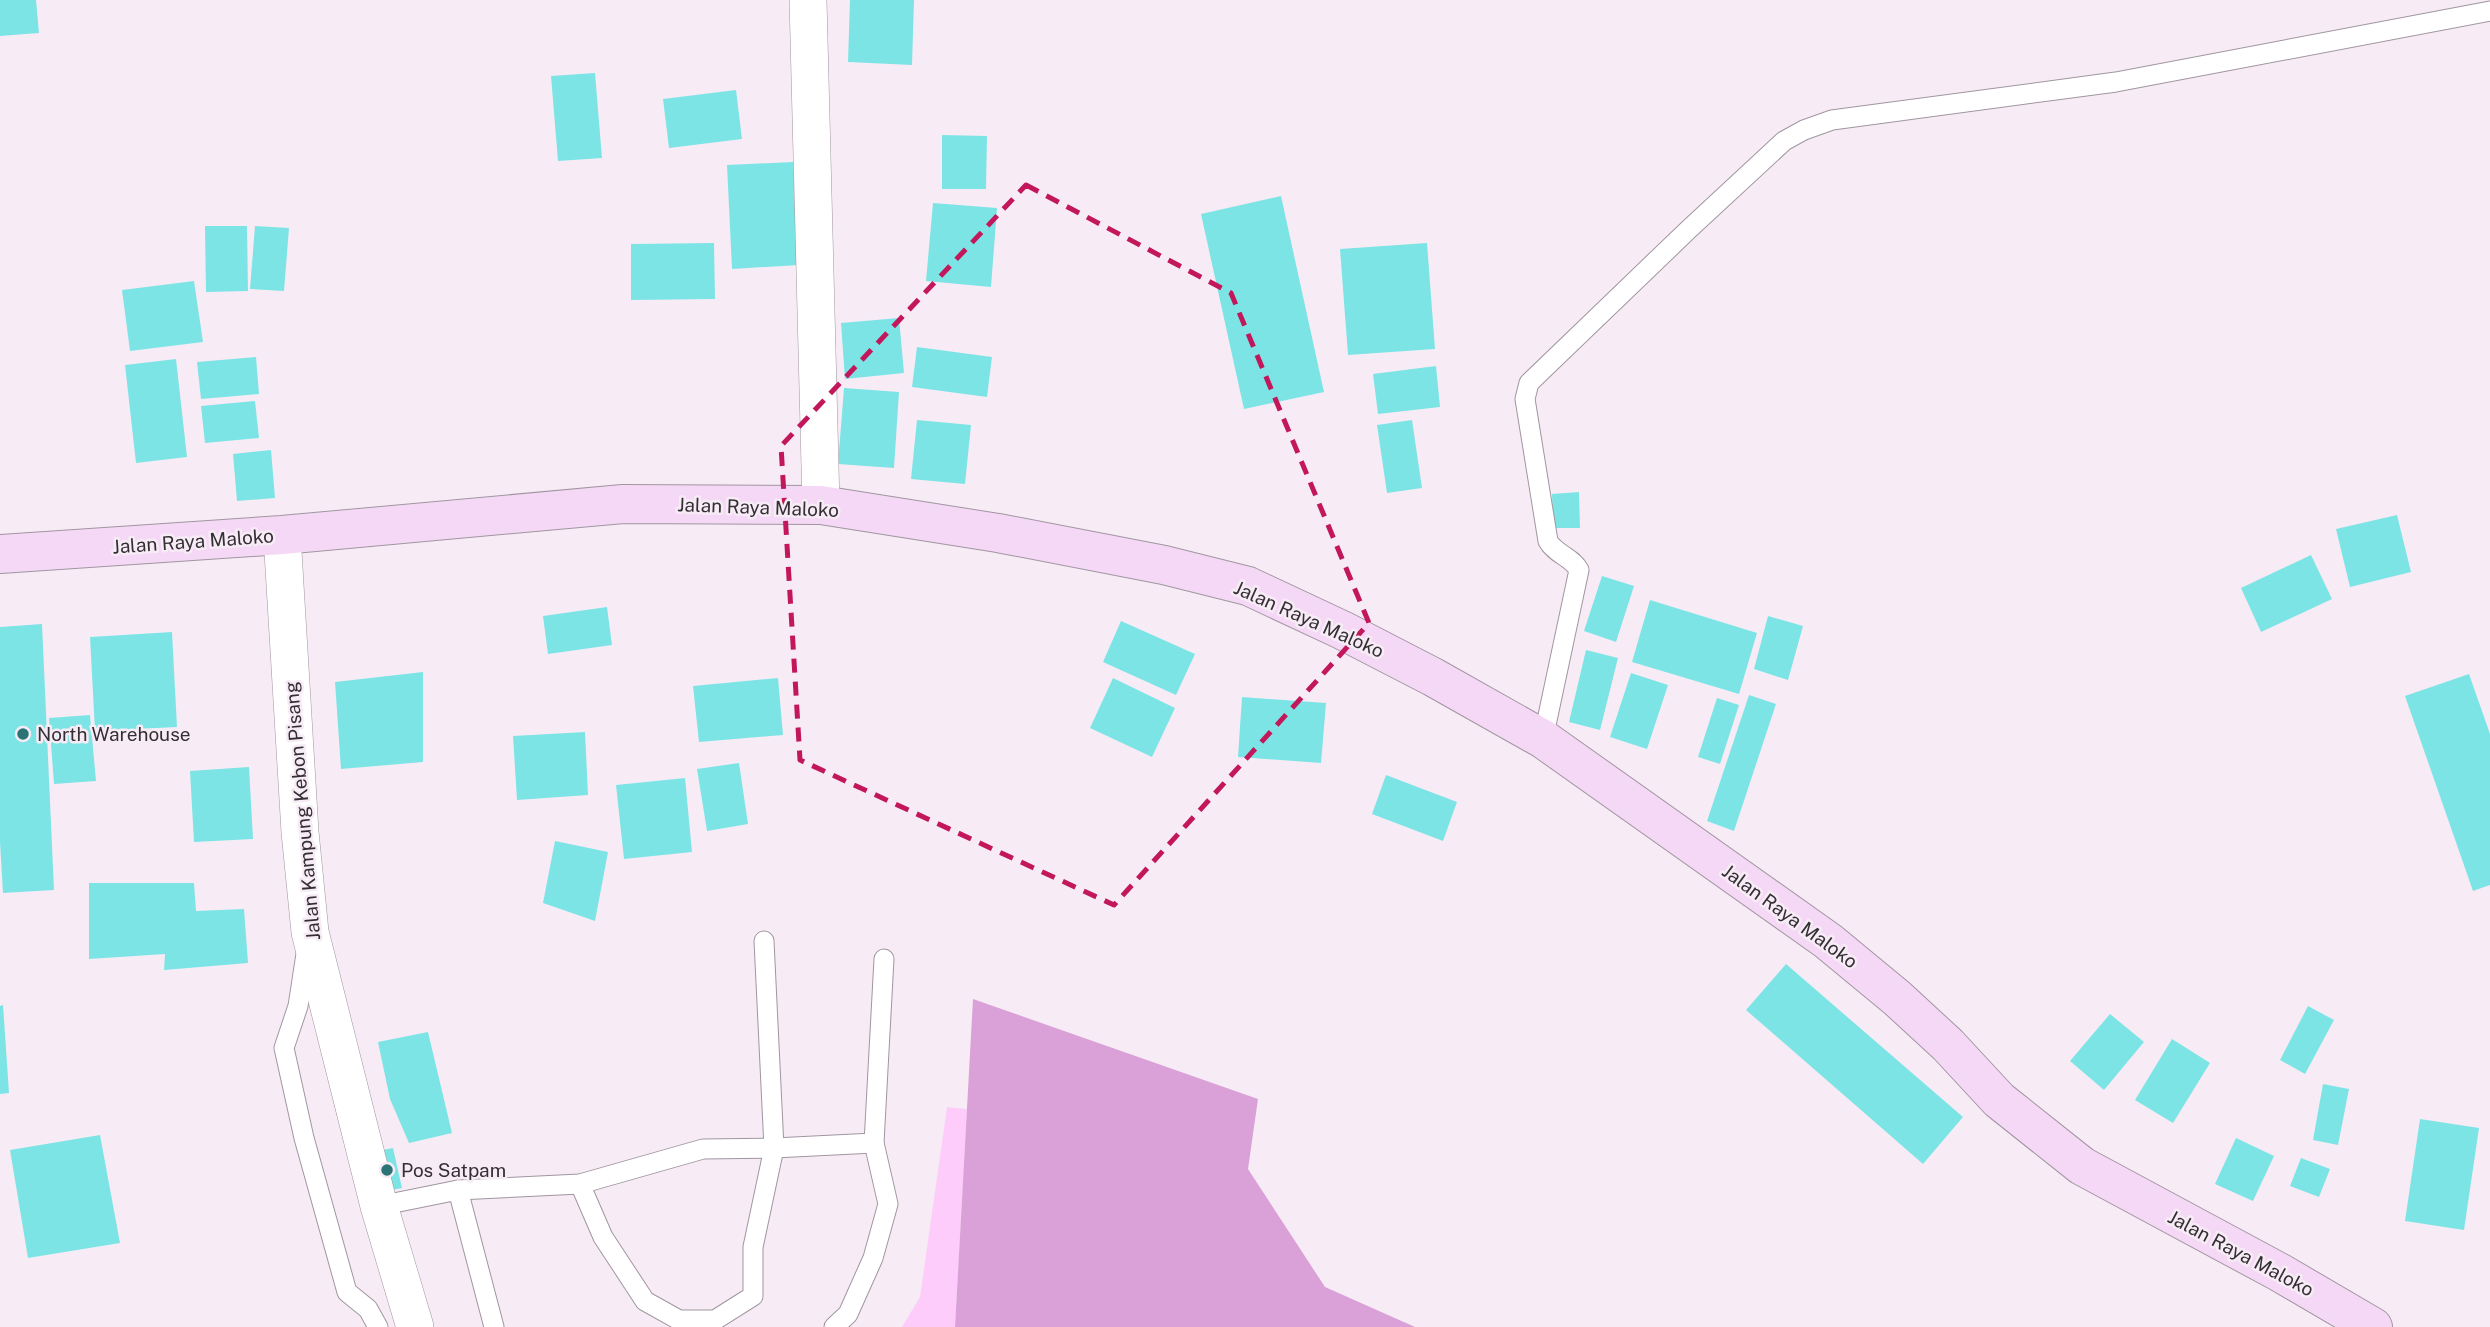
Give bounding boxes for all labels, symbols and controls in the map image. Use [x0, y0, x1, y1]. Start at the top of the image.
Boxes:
street label: Jalan Raya Maloko [677, 493, 839, 521]
street label: Jalan Raya Maloko [112, 524, 274, 558]
street label: Jalan Raya Maloko [1231, 576, 1387, 662]
street label: Jalan Kampung Kebon Pisang [280, 680, 324, 941]
place label: North Warehouse [37, 723, 191, 745]
marker: North Warehouse [15, 726, 31, 742]
street label: Jalan Raya Maloko [1718, 860, 1862, 972]
place label: Pos Satpam [401, 1159, 506, 1181]
marker: Pos Satpam [379, 1162, 395, 1178]
street label: Jalan Raya Maloko [2164, 1205, 2318, 1301]

